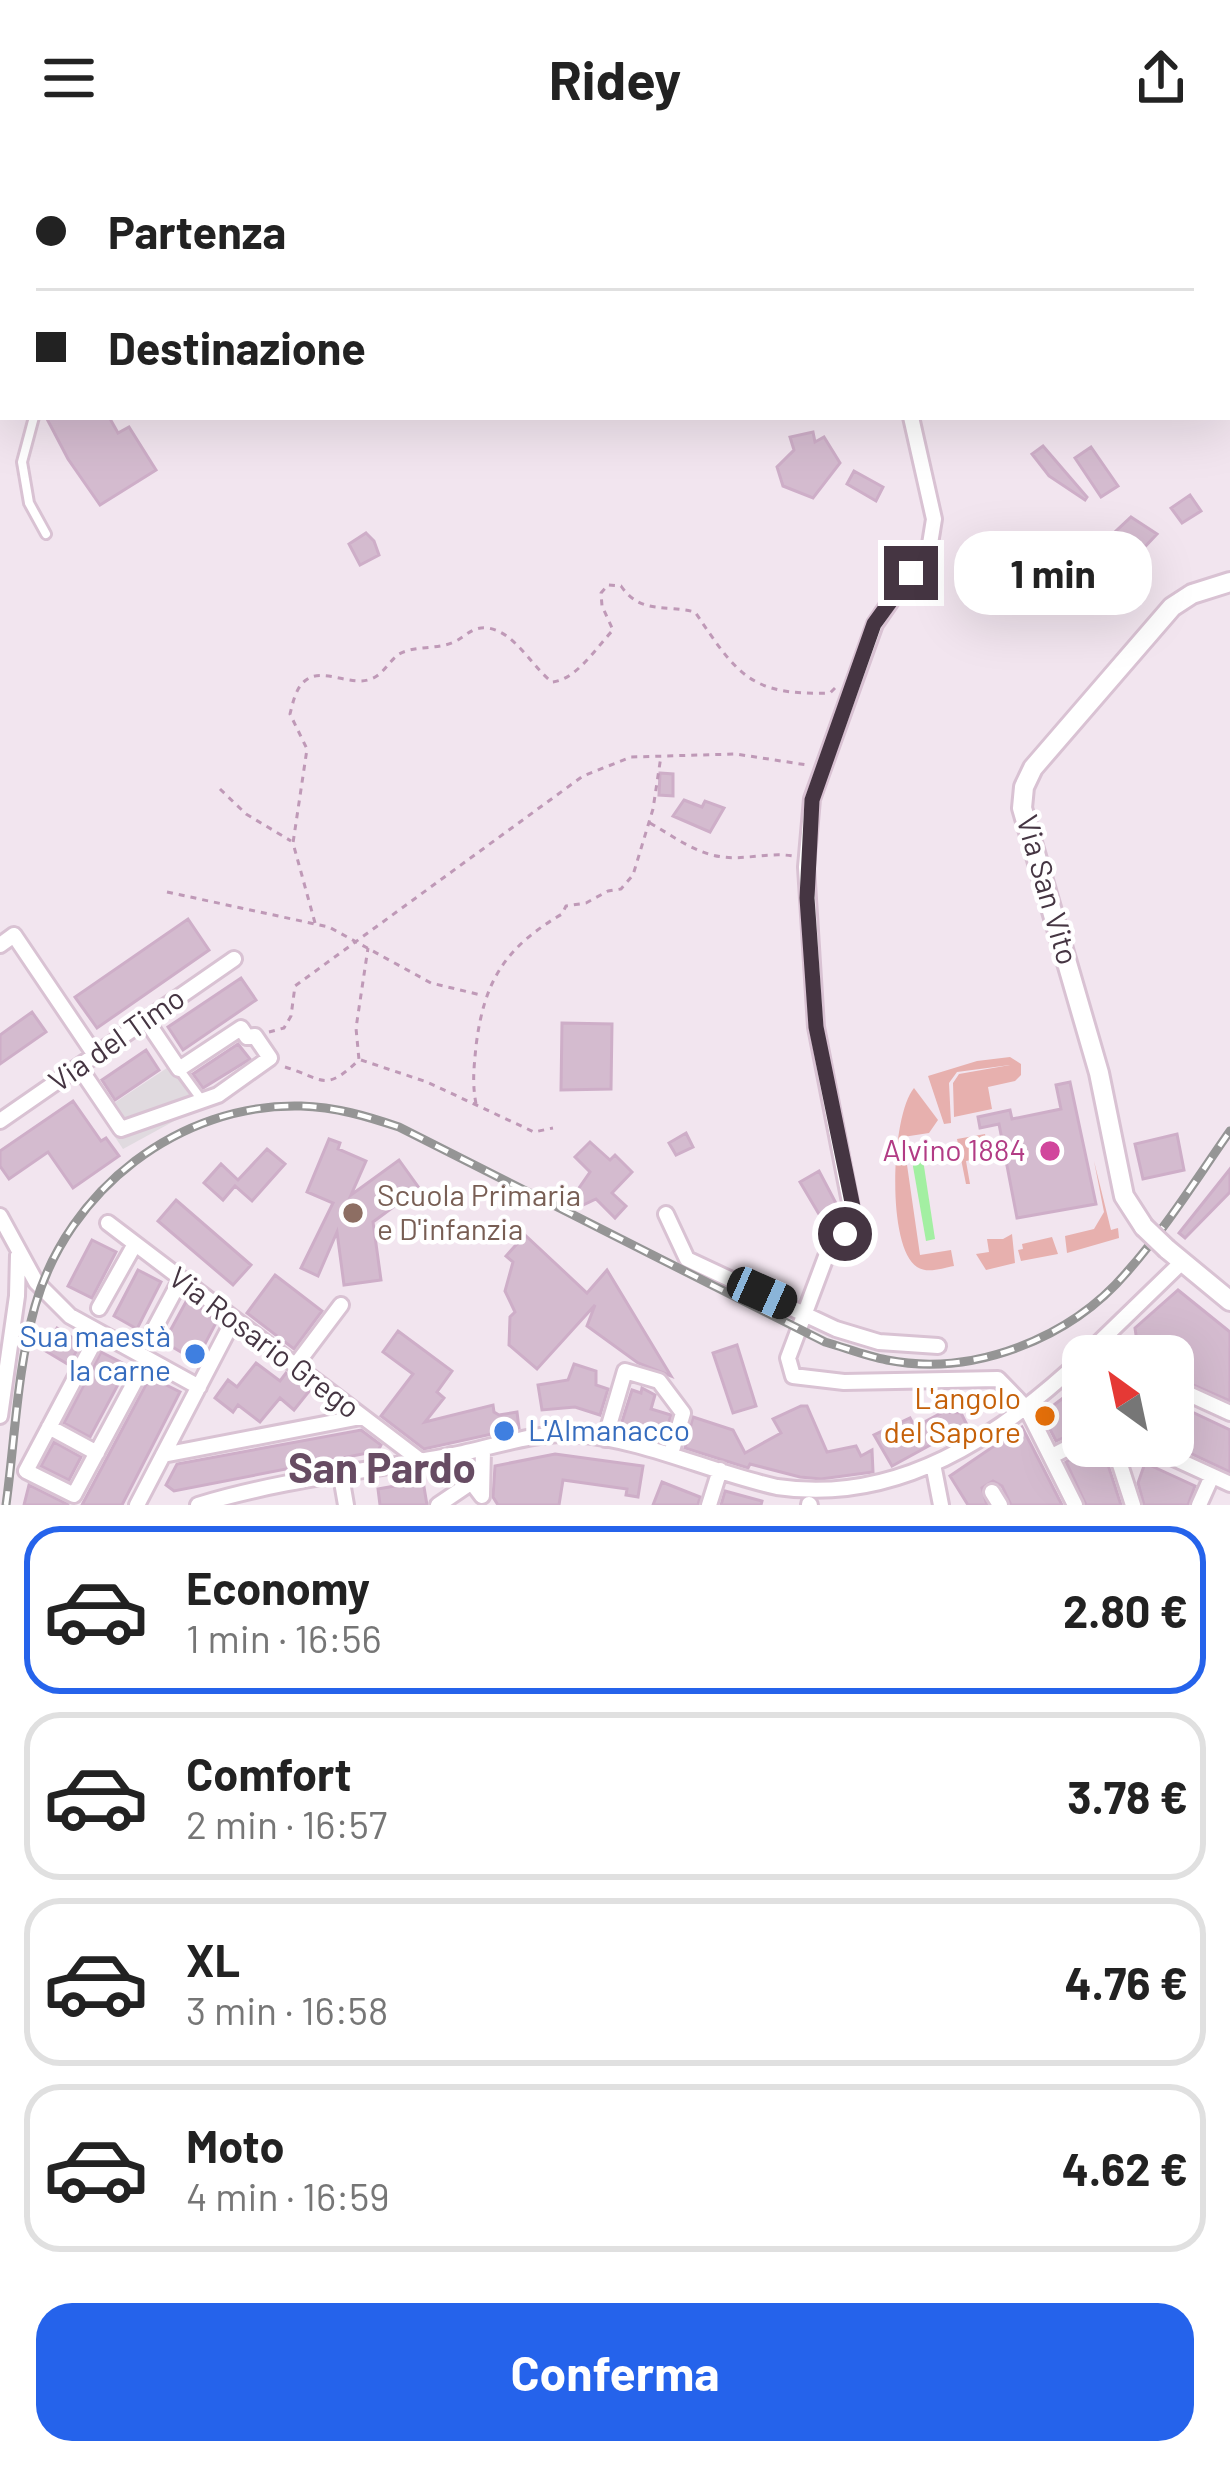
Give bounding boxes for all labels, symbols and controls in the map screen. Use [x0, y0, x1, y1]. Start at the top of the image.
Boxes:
icon: menu [36, 45, 102, 111]
icon: share [1128, 45, 1194, 111]
text: Ridey [549, 46, 681, 111]
text: Partenza [108, 204, 286, 258]
text: Destinazione [108, 320, 366, 374]
callout: 1 min [953, 531, 1151, 615]
route end [884, 546, 938, 600]
text: 1 min [1010, 549, 1096, 596]
street label: Via San Vito [1010, 811, 1087, 968]
street label: Via del Timo [41, 979, 191, 1098]
place label: Alvino 1884 [882, 1131, 1026, 1167]
marker: Alvino 1884 [1037, 1138, 1063, 1164]
place label: Scuola Primaria e D'infanzia [377, 1176, 581, 1246]
marker: Scuola Primaria e D'infanzia [340, 1200, 366, 1226]
route start [818, 1207, 872, 1261]
street label: Via Rosario Grego [163, 1258, 368, 1425]
car [722, 1262, 802, 1324]
place label: Sua maestà la carne [20, 1317, 171, 1387]
north arrow [1062, 1335, 1194, 1467]
map controls [1062, 1335, 1194, 1467]
marker: Sua maestà la carne [182, 1341, 208, 1367]
place label: L'angolo del Sapore [883, 1379, 1021, 1449]
marker: L'angolo del Sapore [1032, 1403, 1058, 1429]
place label: L'Almanacco [528, 1411, 690, 1447]
marker: L'Almanacco [491, 1418, 517, 1444]
district label: San Pardo [288, 1441, 476, 1491]
icon: car [42, 1556, 150, 1664]
text: Economy [186, 1560, 370, 1614]
text: 2.80 € [1063, 1583, 1188, 1637]
text: 1 min · 16:56 [186, 1614, 382, 1661]
icon: car [42, 1742, 150, 1850]
text: Comfort [186, 1746, 352, 1800]
text: 3.78 € [1067, 1769, 1188, 1823]
text: 2 min · 16:57 [186, 1800, 387, 1847]
icon: car [42, 1928, 150, 2036]
text: XL [186, 1932, 240, 1986]
text: 4.76 € [1065, 1955, 1188, 2009]
text: 3 min · 16:58 [186, 1986, 388, 2033]
icon: car [42, 2114, 150, 2222]
text: Moto [186, 2118, 284, 2172]
text: 4.62 € [1062, 2141, 1188, 2195]
text: 4 min · 16:59 [186, 2172, 390, 2219]
button: Conferma [36, 2303, 1194, 2441]

